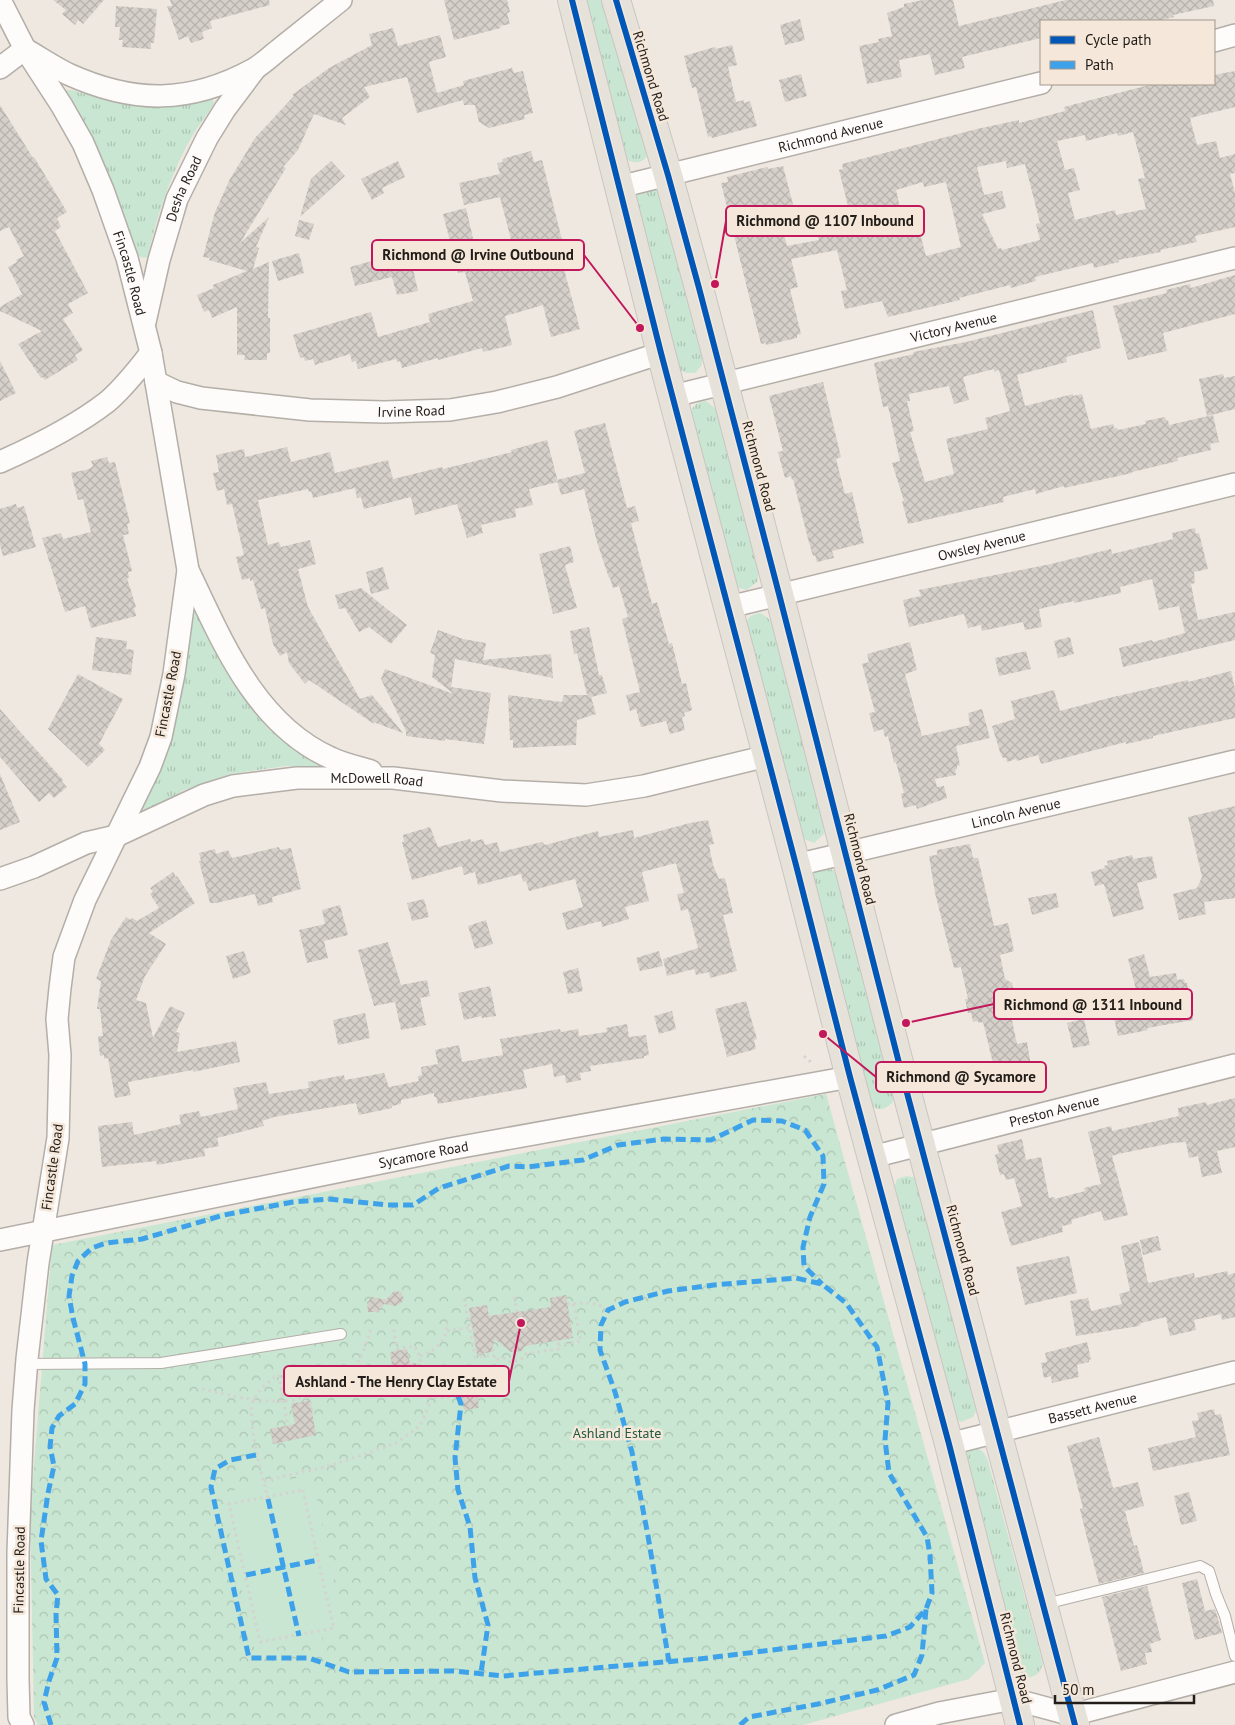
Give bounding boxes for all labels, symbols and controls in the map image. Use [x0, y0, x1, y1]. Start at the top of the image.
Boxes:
legend [1040, 20, 1215, 85]
street label: Richmond Road [629, 29, 673, 123]
text: Cycle path [1085, 30, 1151, 49]
text: Path [1085, 55, 1114, 74]
street label: Richmond Avenue [776, 113, 885, 156]
street label: Desha Road [162, 153, 206, 224]
callout: Richmond @ 1107 Inbound [726, 206, 924, 236]
text: Richmond @ 1107 Inbound [736, 211, 914, 230]
street label: Fincastle Road [109, 228, 150, 317]
callout: Richmond @ Irvine Outbound [372, 240, 584, 270]
text: Richmond @ Irvine Outbound [382, 245, 574, 264]
street label: Victory Avenue [908, 308, 999, 347]
street label: Irvine Road [377, 401, 445, 421]
street label: Richmond Road [738, 419, 780, 513]
street label: Owsley Avenue [936, 526, 1027, 565]
street label: Fincastle Road [151, 650, 185, 738]
street label: McDowell Road [331, 769, 424, 791]
street label: Lincoln Avenue [970, 794, 1062, 832]
street label: Richmond Road [840, 811, 880, 907]
callout: Richmond @ 1311 Inbound [994, 989, 1192, 1019]
text: Richmond @ 1311 Inbound [1004, 995, 1182, 1014]
callout: Richmond @ Sycamore [876, 1062, 1046, 1092]
text: Richmond @ Sycamore [886, 1067, 1036, 1086]
street label: Preston Avenue [1007, 1091, 1101, 1131]
street label: Fincastle Road [37, 1123, 67, 1211]
street label: Sycamore Road [377, 1137, 470, 1172]
street label: Richmond Road [942, 1203, 984, 1297]
callout: Ashland - The Henry Clay Estate [284, 1366, 509, 1396]
text: Ashland - The Henry Clay Estate [295, 1372, 497, 1391]
street label: Bassett Avenue [1046, 1388, 1139, 1428]
park label: Ashland Estate [573, 1424, 661, 1442]
street label: Fincastle Road [9, 1526, 29, 1614]
street label: Richmond Road [996, 1610, 1036, 1706]
scale bar [1055, 1672, 1194, 1704]
text: 50 m [1062, 1680, 1095, 1699]

